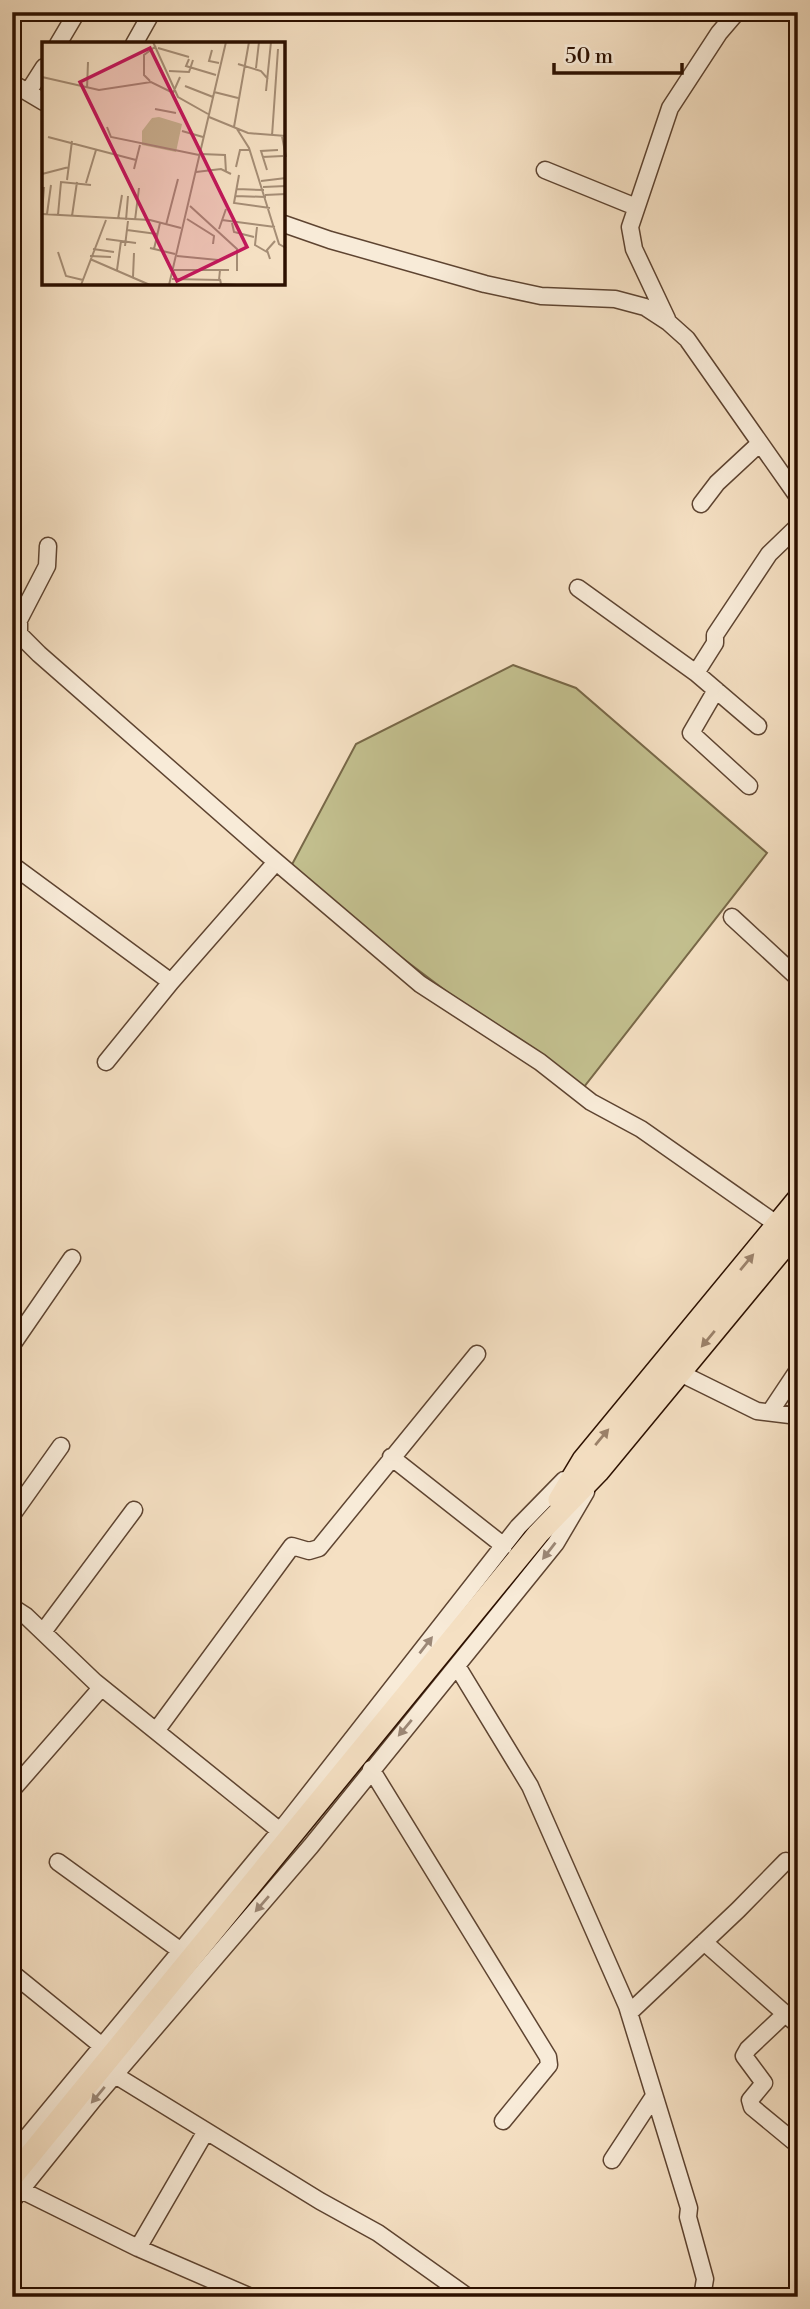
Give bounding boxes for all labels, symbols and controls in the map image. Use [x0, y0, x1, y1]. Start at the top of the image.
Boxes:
scale bar [554, 32, 682, 76]
inset map [42, 42, 285, 285]
text: 50 m [565, 44, 613, 70]
one-way arrow [739, 1253, 754, 1270]
one-way arrow [700, 1330, 715, 1348]
one-way arrow [594, 1428, 609, 1445]
one-way arrow [542, 1542, 557, 1560]
one-way arrow [418, 1637, 433, 1655]
one-way arrow [398, 1718, 413, 1736]
one-way arrow [255, 1895, 270, 1912]
one-way arrow [91, 2087, 106, 2104]

